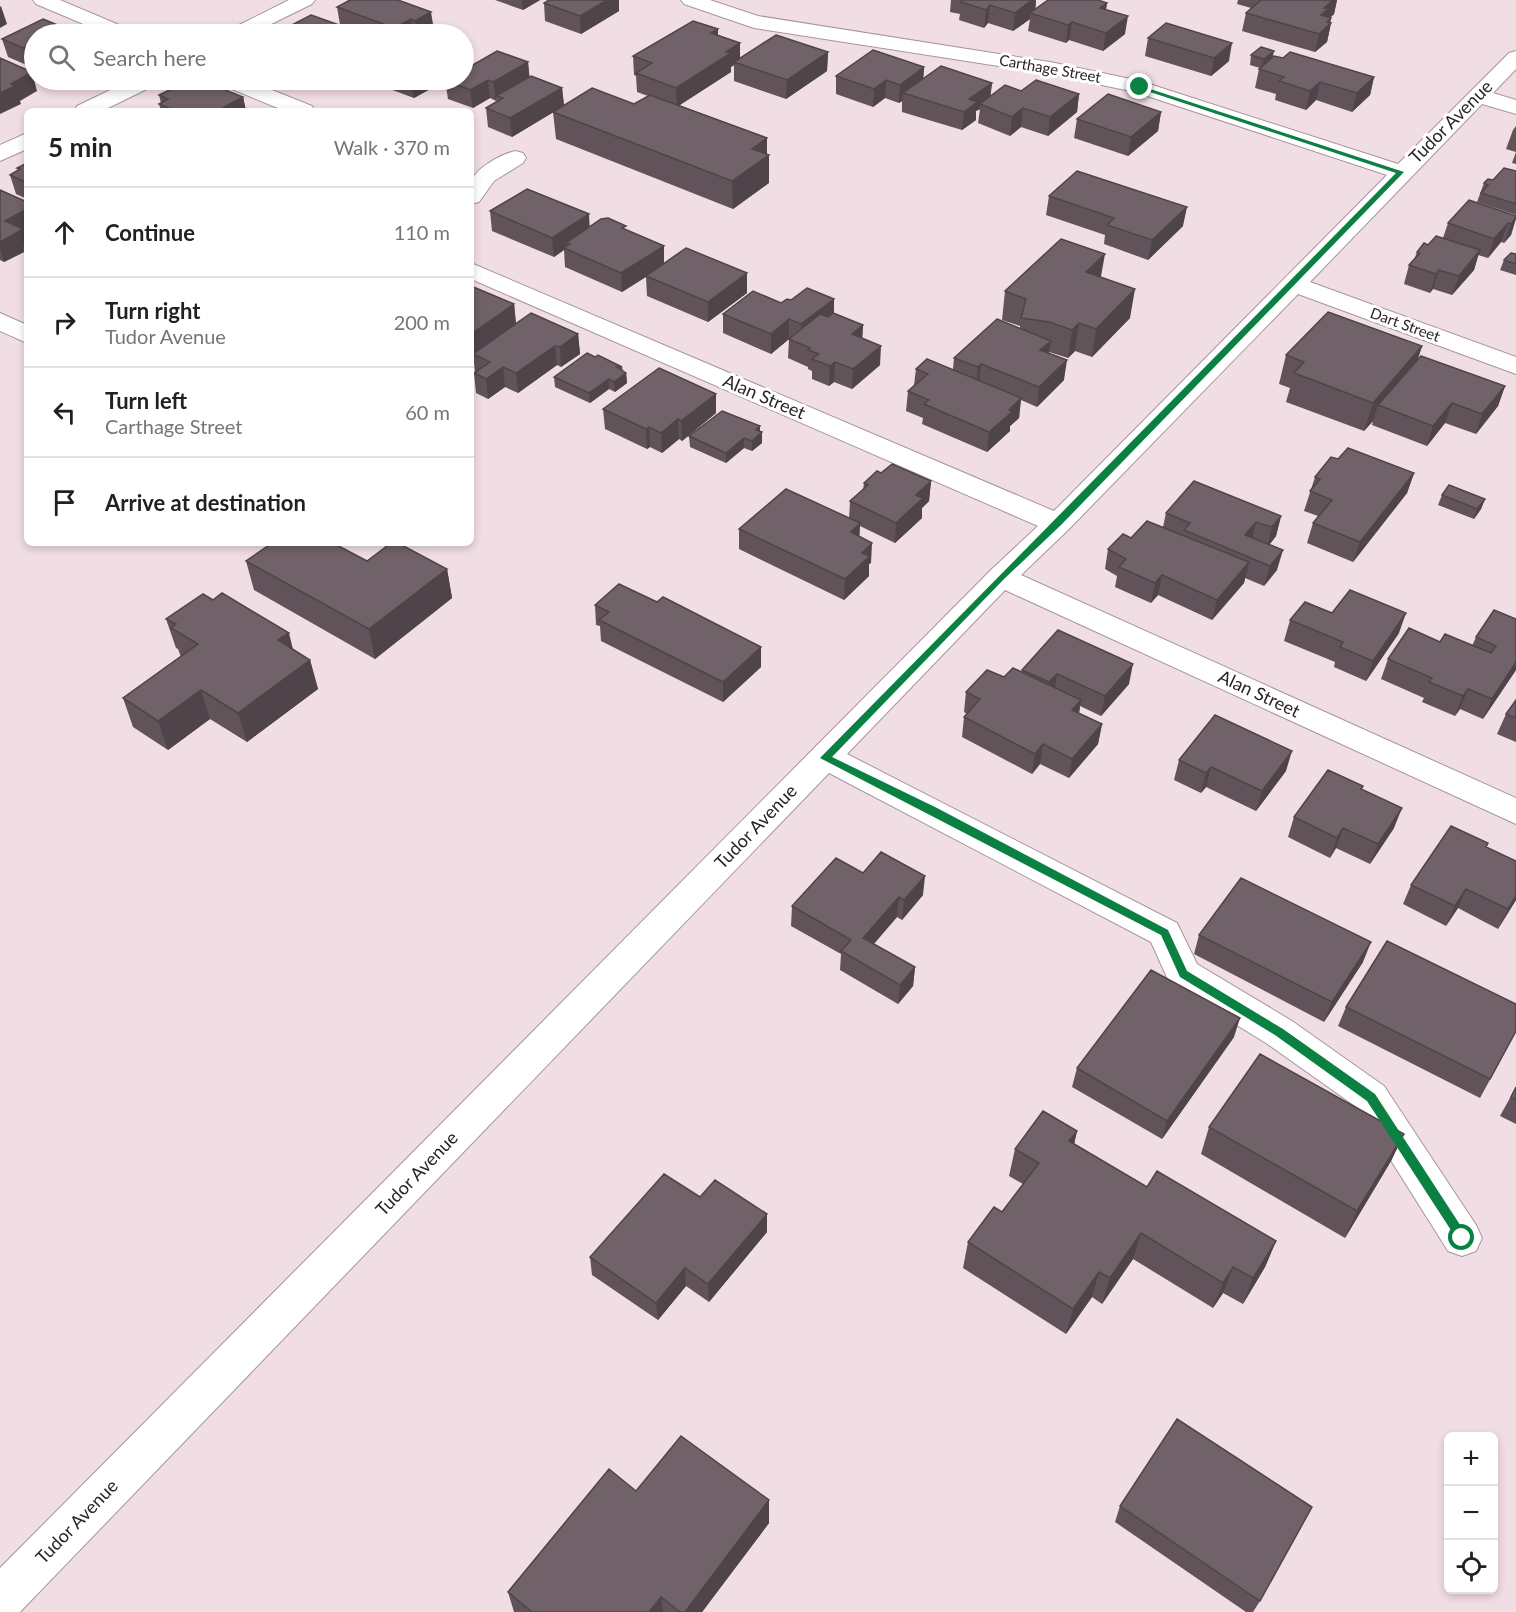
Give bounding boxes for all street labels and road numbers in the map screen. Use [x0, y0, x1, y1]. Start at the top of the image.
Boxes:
street label: Carthage Street [998, 50, 1103, 86]
street label: Tudor Avenue [1404, 75, 1497, 168]
street label: Dart Street [1368, 303, 1443, 345]
street label: Alan Street [720, 369, 809, 423]
street label: Alan Street [1215, 665, 1304, 722]
street label: Tudor Avenue [710, 780, 801, 873]
street label: Tudor Avenue [371, 1127, 462, 1220]
street label: Tudor Avenue [31, 1475, 122, 1568]

